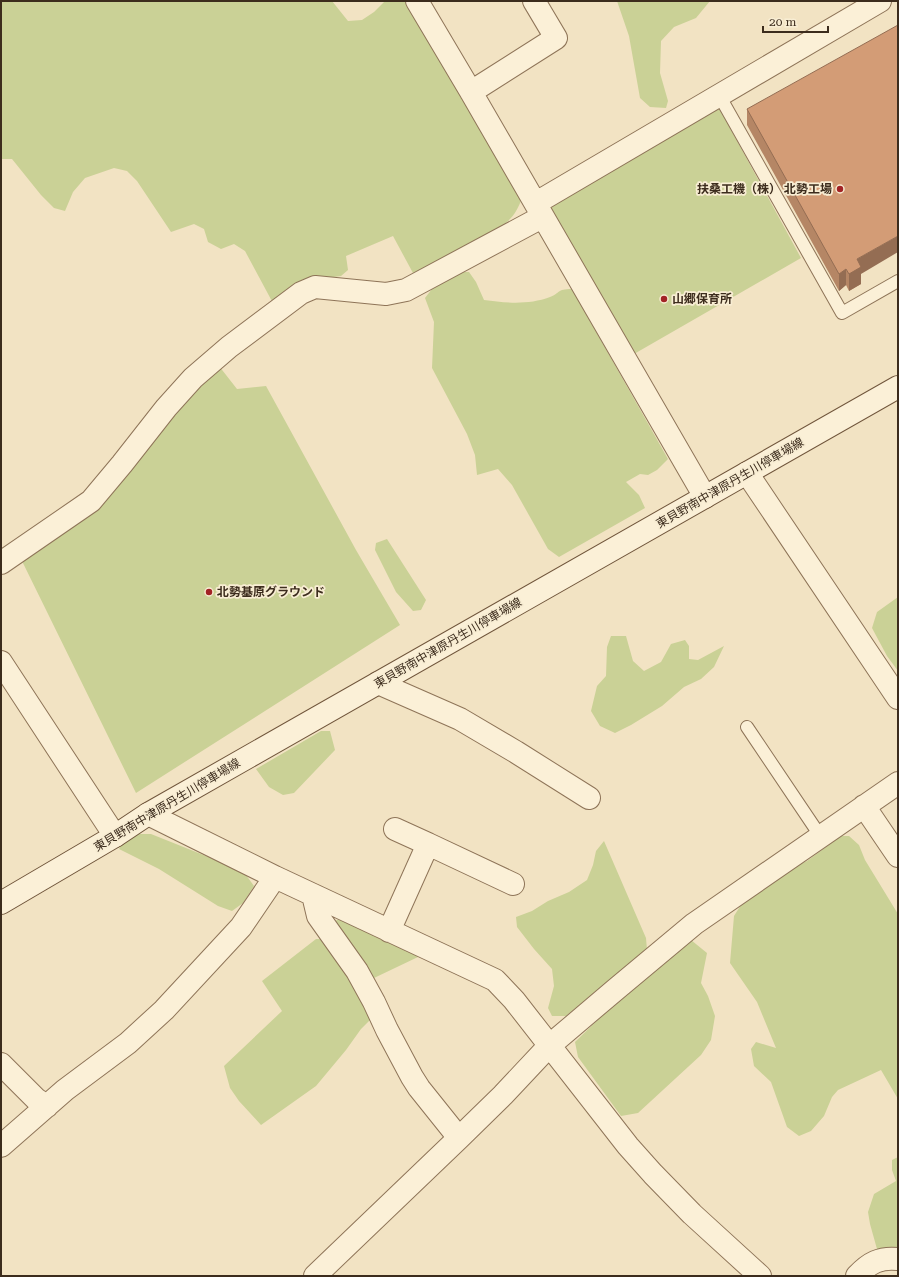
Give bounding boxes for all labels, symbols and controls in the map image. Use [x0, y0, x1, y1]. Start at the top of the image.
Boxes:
scale bar [763, 8, 828, 34]
text: 20 m [769, 15, 796, 29]
place label: 扶桑工機（株） 北勢工場 [697, 182, 832, 196]
marker: 扶桑工機（株） 北勢工場 [835, 184, 845, 194]
place label: 山郷保育所 [672, 292, 732, 306]
marker: 山郷保育所 [659, 294, 669, 304]
street label: 東貝野南中津原丹生川停車場線 [654, 435, 806, 531]
place label: 北勢基原グラウンド [217, 585, 325, 599]
marker: 北勢基原グラウンド [204, 587, 214, 597]
street label: 東貝野南中津原丹生川停車場線 [372, 595, 524, 691]
street label: 東貝野南中津原丹生川停車場線 [91, 756, 243, 854]

